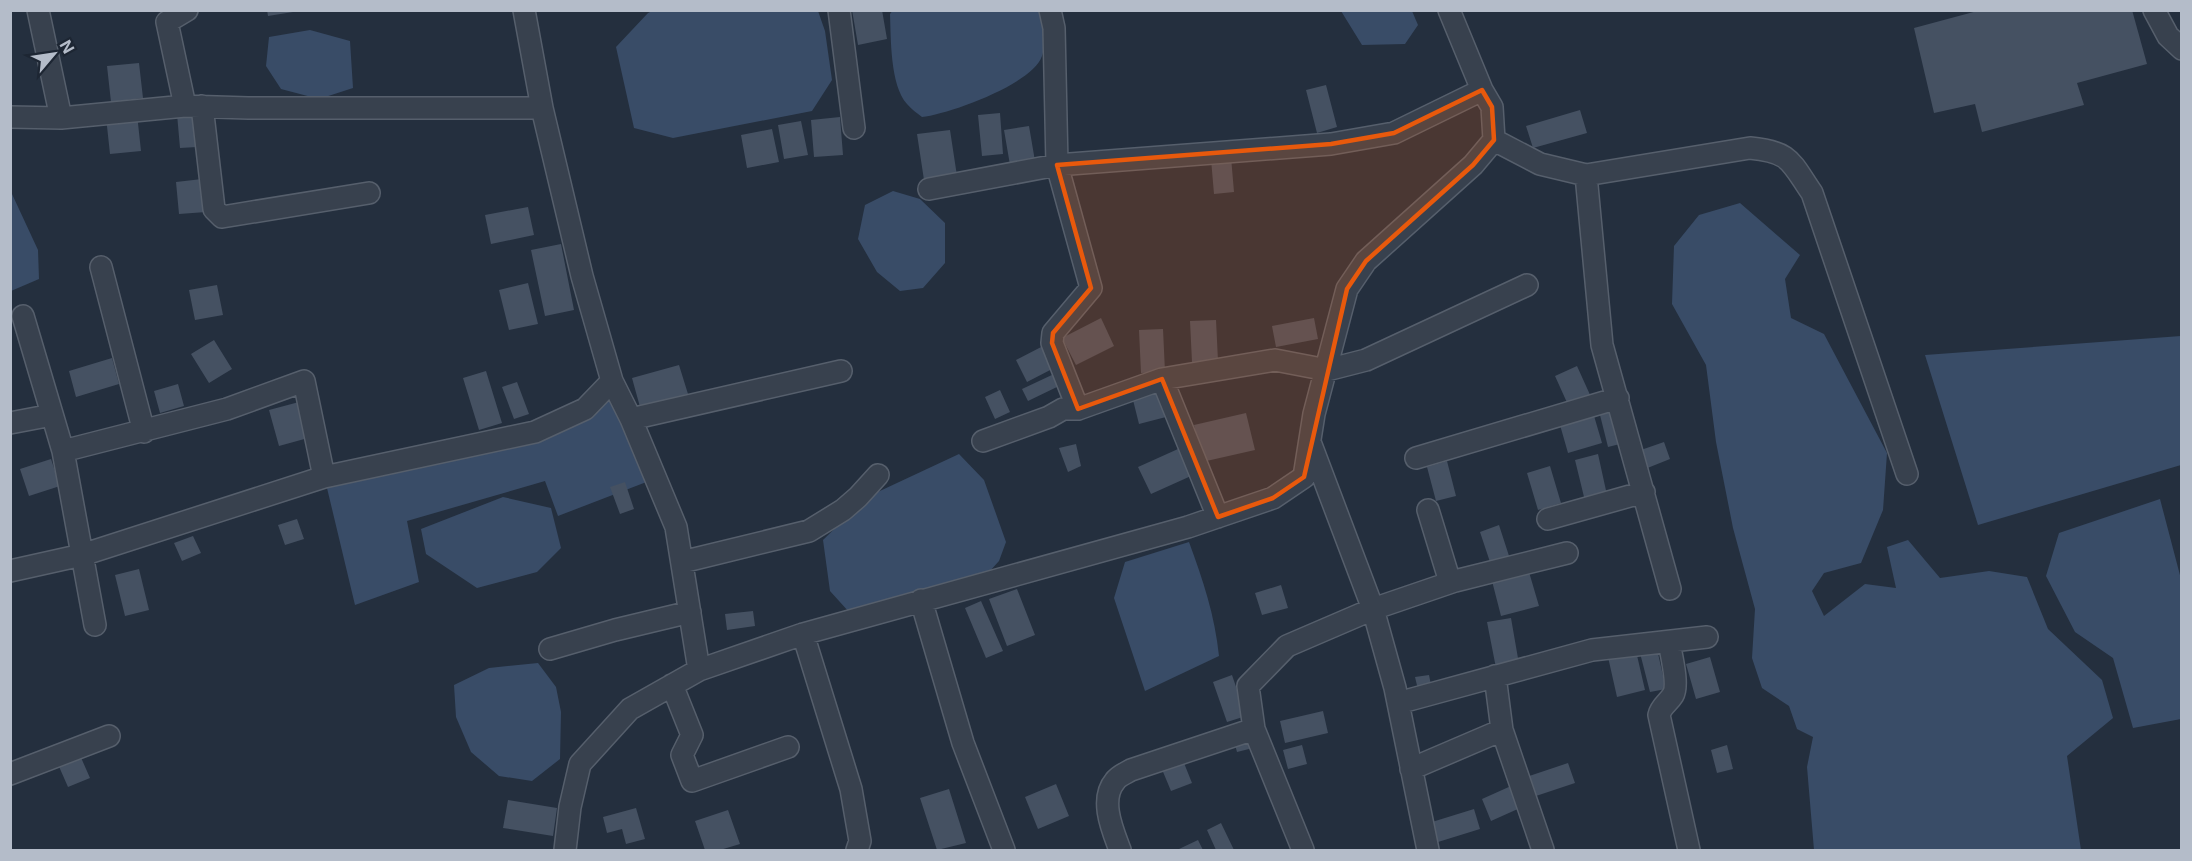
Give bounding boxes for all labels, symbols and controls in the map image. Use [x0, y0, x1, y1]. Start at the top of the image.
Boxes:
north arrow [24, 24, 84, 84]
text: N [55, 37, 79, 57]

